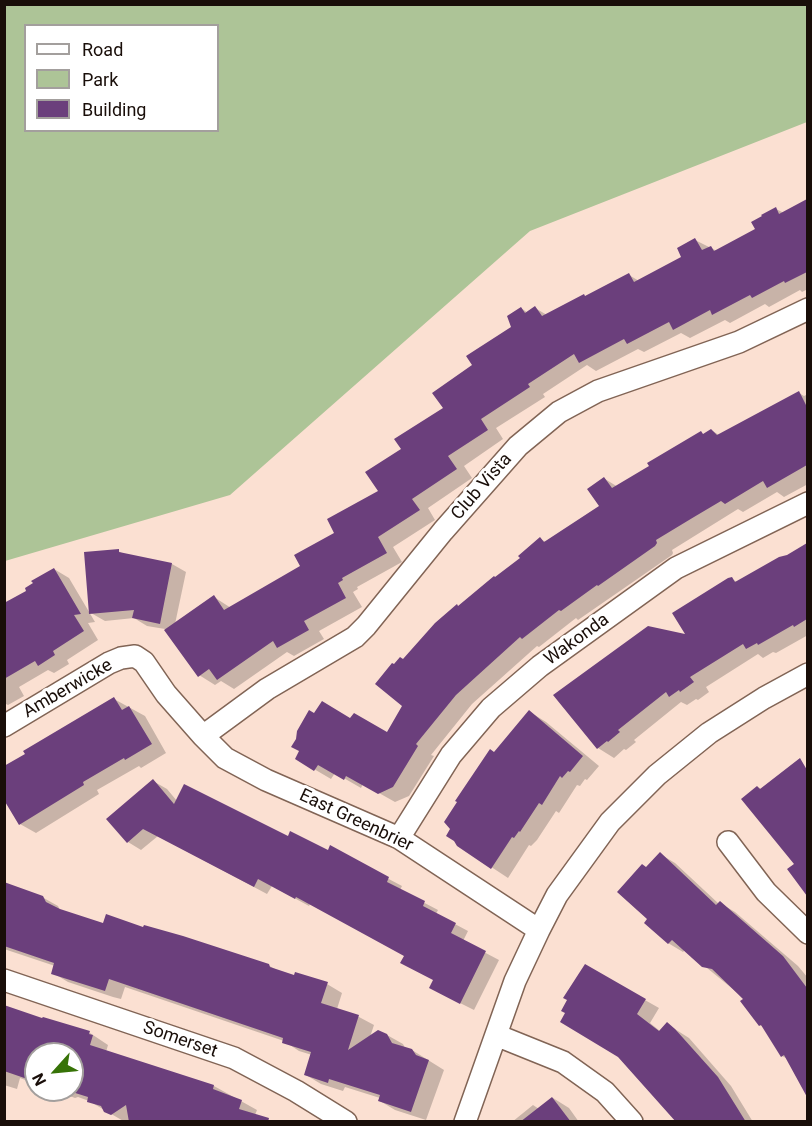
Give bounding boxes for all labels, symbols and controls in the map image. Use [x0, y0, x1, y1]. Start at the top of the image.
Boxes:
legend [24, 24, 219, 132]
text: Road [82, 39, 123, 60]
text: Park [82, 69, 118, 90]
text: Building [82, 99, 146, 120]
street label: Club Vista [447, 449, 517, 525]
street label: Wakonda [540, 609, 614, 671]
street label: Amberwicke [20, 655, 116, 723]
street label: East Greenbrier [296, 785, 416, 857]
street label: Somerset [140, 1017, 220, 1063]
north arrow [24, 1042, 84, 1102]
text: N [28, 1070, 50, 1089]

